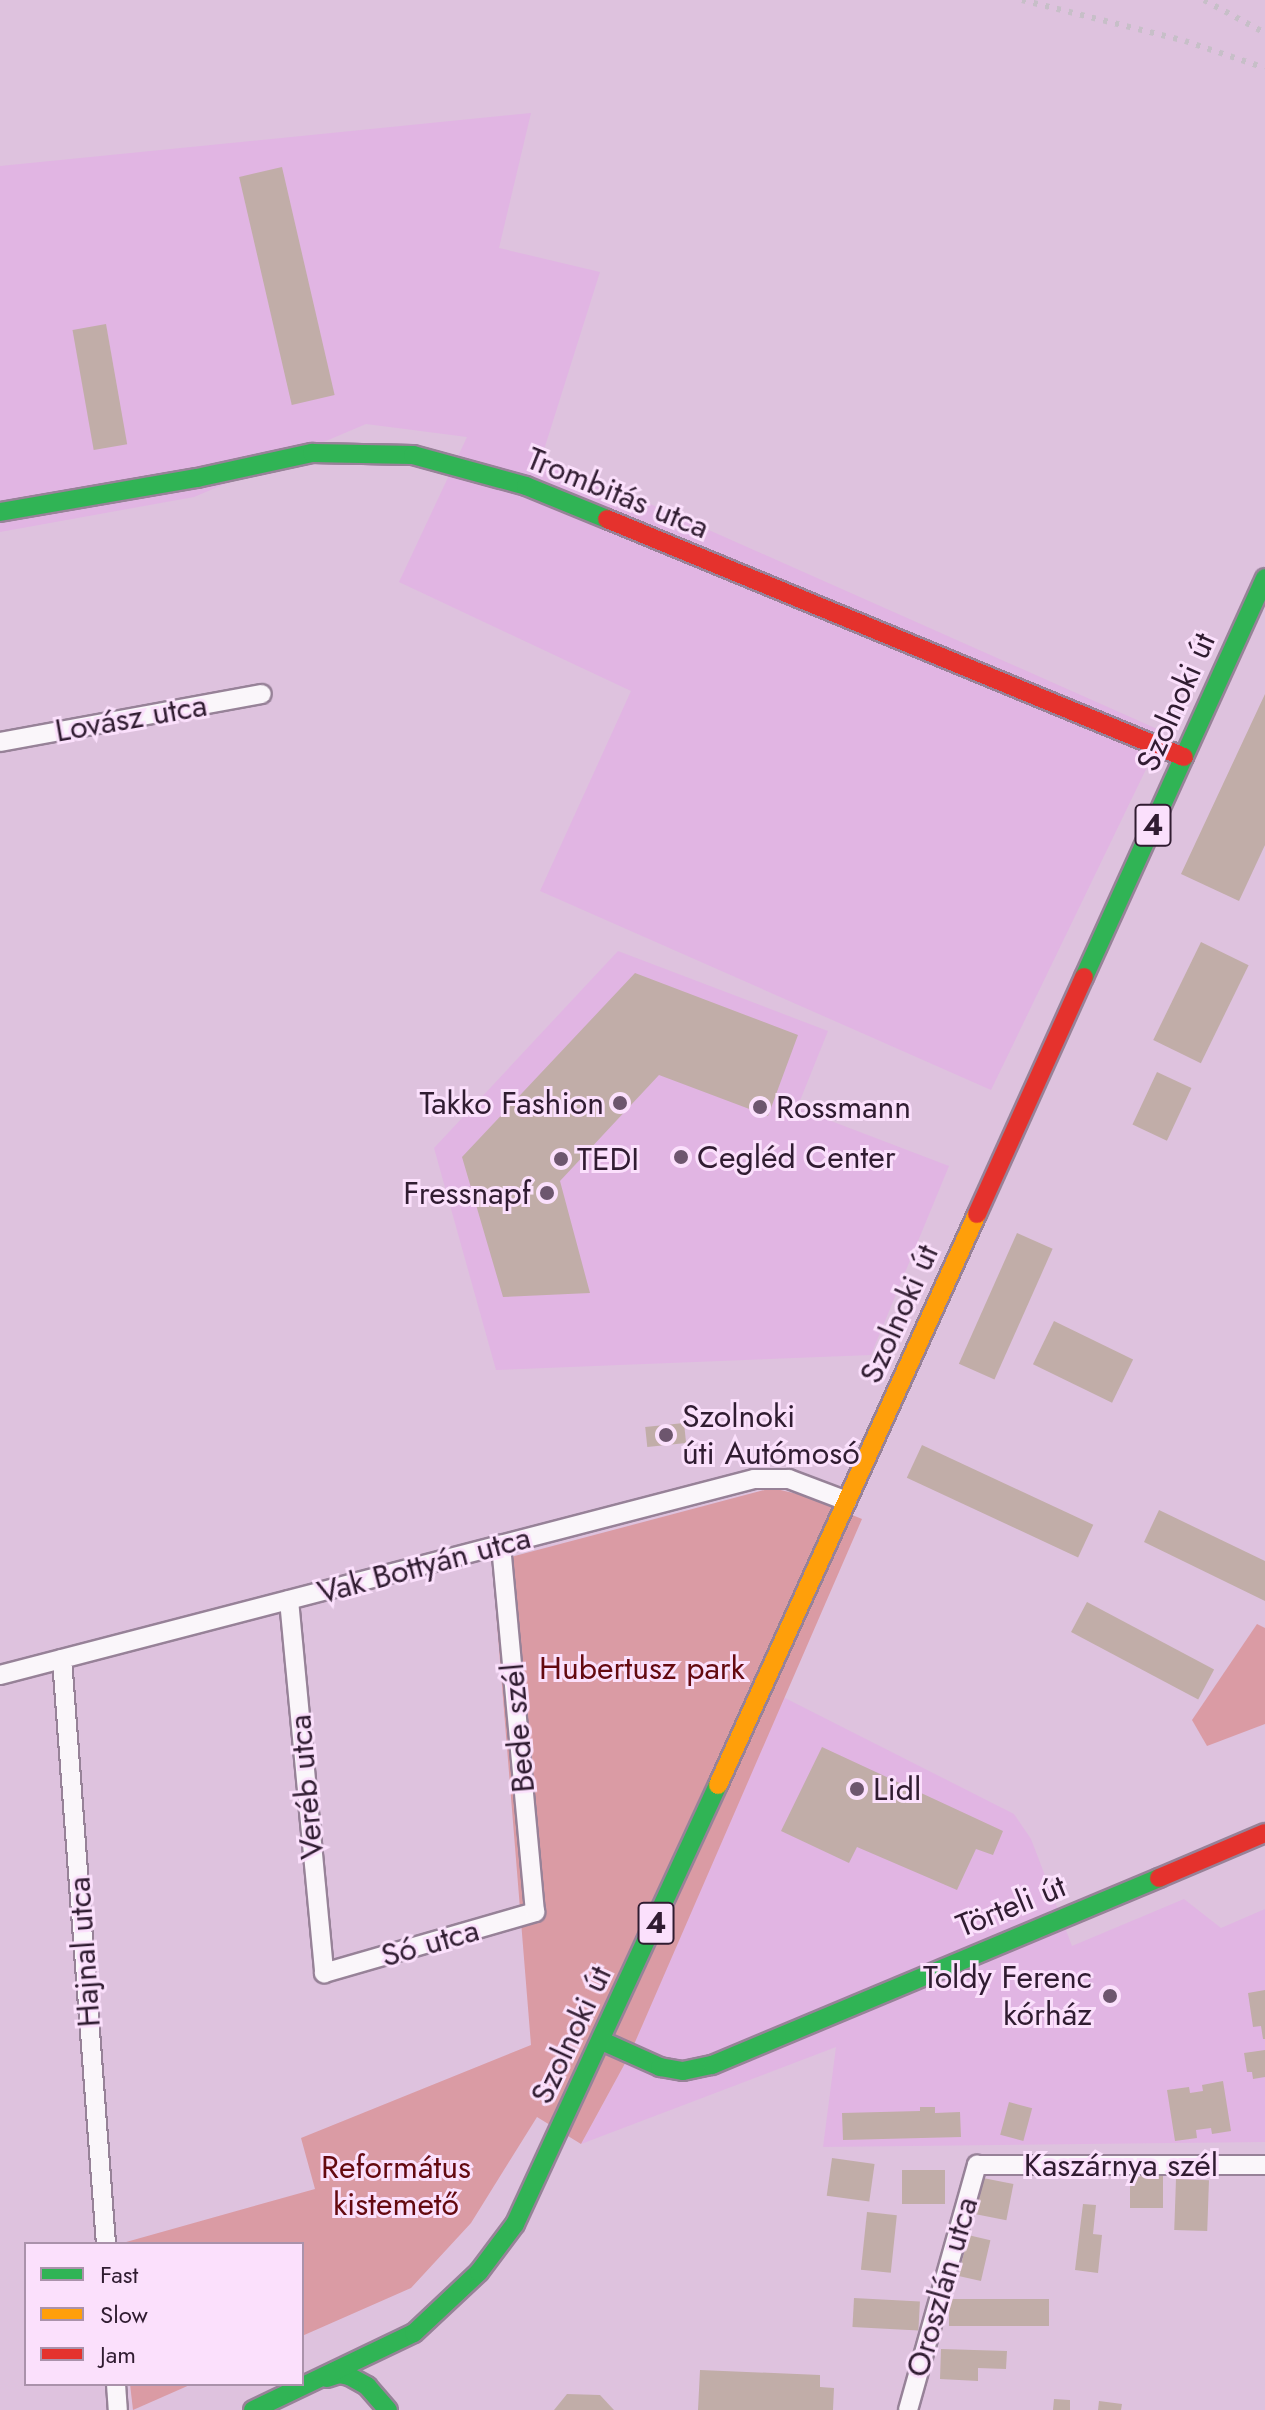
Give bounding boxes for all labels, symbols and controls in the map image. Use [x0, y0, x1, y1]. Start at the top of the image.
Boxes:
street label: Trombitás utca [521, 439, 715, 547]
street label: Szolnoki út [1128, 627, 1224, 777]
street label: Lovász utca [52, 686, 210, 750]
road number: 4 [1133, 799, 1173, 851]
place label: Takko Fashion [419, 1084, 604, 1122]
place label: Rossmann [776, 1088, 911, 1126]
marker: Takko Fashion [611, 1094, 629, 1112]
marker: Rossmann [751, 1098, 769, 1116]
place label: Cegléd Center [697, 1138, 896, 1176]
place label: TEDI [577, 1140, 639, 1178]
marker: Cegléd Center [672, 1148, 690, 1166]
marker: TEDI [552, 1150, 570, 1168]
place label: Fressnapf [403, 1174, 531, 1212]
marker: Fressnapf [538, 1184, 556, 1202]
street label: Szolnoki út [851, 1239, 947, 1389]
place label: Szolnoki úti Autómosó [682, 1398, 860, 1473]
marker: Szolnoki úti Autómosó [657, 1426, 675, 1444]
street label: Vak Bottyán utca [313, 1518, 535, 1612]
park label: Hubertusz park [539, 1649, 745, 1687]
street label: Bede szél [493, 1662, 543, 1794]
street label: Veréb utca [281, 1713, 331, 1861]
place label: Lidl [873, 1770, 921, 1808]
marker: Lidl [848, 1780, 866, 1798]
street label: Törteli út [951, 1867, 1071, 1945]
street label: Hajnal utca [60, 1876, 108, 2028]
road number: 4 [636, 1897, 676, 1949]
street label: Só utca [377, 1911, 483, 1975]
place label: Toldy Ferenc kórház [923, 1959, 1092, 2034]
street label: Szolnoki út [522, 1960, 620, 2110]
marker: Toldy Ferenc kórház [1099, 1985, 1121, 2007]
street label: Kaszárnya szél [1024, 2146, 1218, 2184]
park label: Református kistemető [321, 2149, 471, 2224]
street label: Oroszlán utca [898, 2193, 986, 2381]
legend [24, 2242, 304, 2386]
text: Fast [100, 2257, 138, 2292]
text: Slow [100, 2297, 148, 2332]
text: Jam [100, 2337, 136, 2372]

